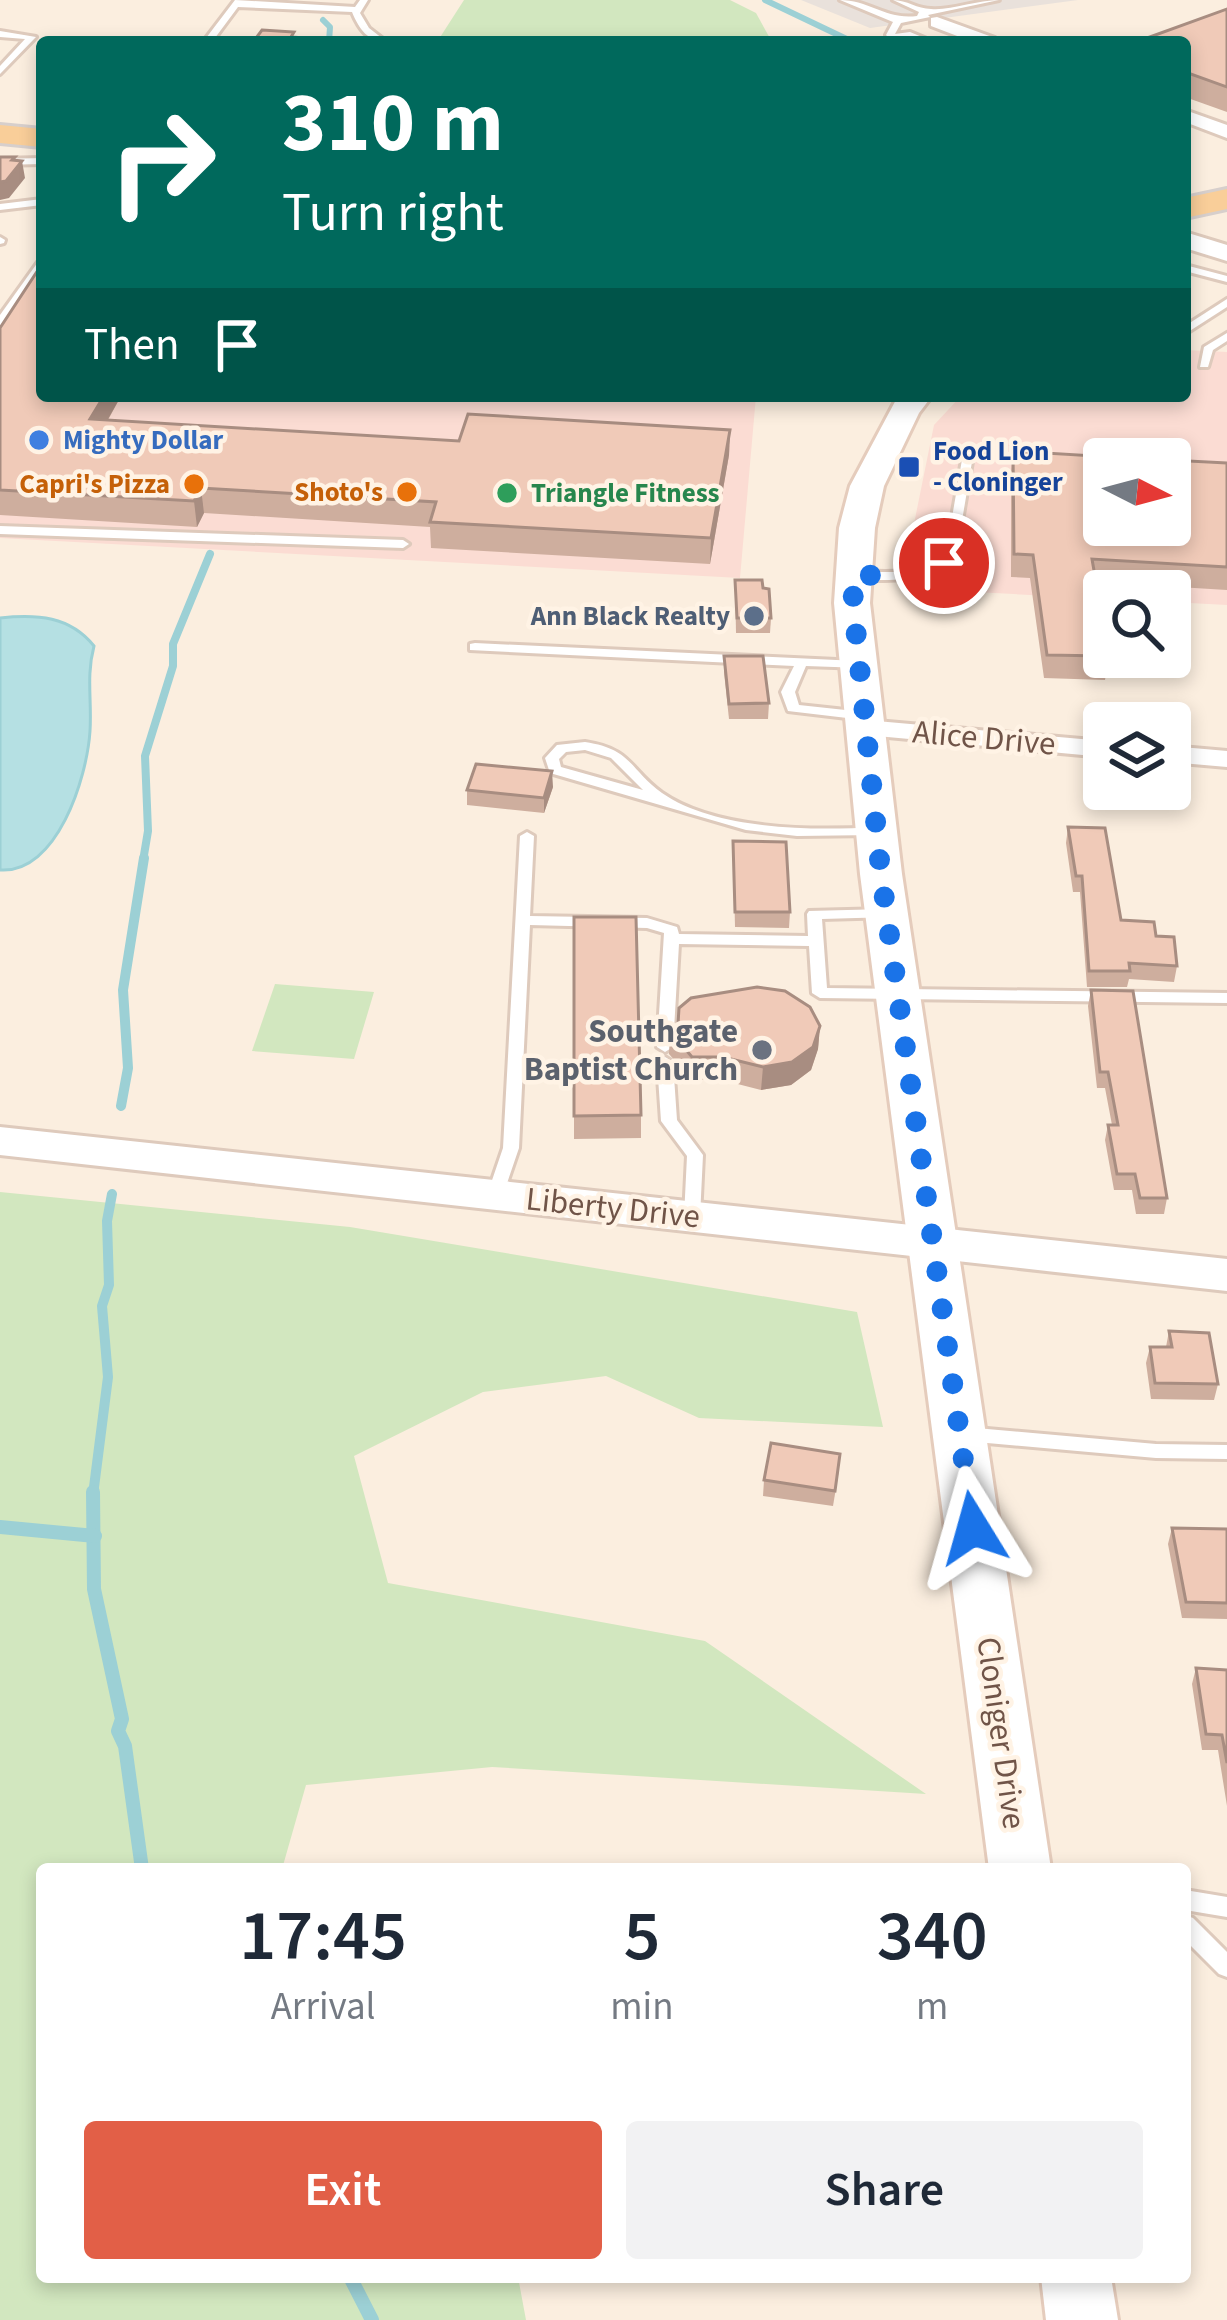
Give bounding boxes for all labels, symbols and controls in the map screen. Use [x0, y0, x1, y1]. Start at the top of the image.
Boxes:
text: 310 m [282, 64, 504, 184]
icon: right [84, 84, 240, 240]
text: Turn right [282, 175, 504, 252]
icon: arrive [204, 312, 270, 378]
text: Then [84, 313, 180, 377]
place label: Mighty Dollar [63, 421, 223, 460]
marker: Mighty Dollar [26, 427, 52, 453]
place label: Food Lion - Cloninger [933, 432, 1063, 502]
north arrow [1083, 438, 1191, 546]
map controls [1083, 438, 1191, 810]
marker: Food Lion - Cloninger [896, 454, 922, 480]
place label: Capri's Pizza [19, 465, 170, 504]
marker: Capri's Pizza [181, 471, 207, 497]
place label: Shoto's [294, 473, 383, 512]
place label: Triangle Fitness [531, 474, 720, 513]
marker: Shoto's [394, 479, 420, 505]
marker: Triangle Fitness [494, 480, 520, 506]
pin [893, 512, 995, 614]
icon: arrive [911, 530, 977, 596]
button: search [1083, 570, 1191, 678]
place label: Ann Black Realty [530, 597, 730, 636]
marker: Ann Black Realty [741, 603, 767, 629]
button: layers [1083, 702, 1191, 810]
street label: Alice Drive [911, 708, 1057, 768]
place label: Southgate Baptist Church [524, 1008, 738, 1093]
marker: Southgate Baptist Church [749, 1037, 775, 1063]
street label: Liberty Drive [524, 1175, 702, 1241]
position arrow [910, 1465, 1036, 1591]
street label: Cloniger Drive [964, 1634, 1038, 1832]
text: 17:45 [239, 1885, 407, 1988]
text: 5 [623, 1885, 660, 1988]
text: 340 [877, 1885, 988, 1988]
text: Arrival [271, 1979, 376, 2035]
text: min [610, 1979, 674, 2035]
text: m [916, 1979, 948, 2035]
button: Exit [84, 2121, 602, 2259]
button: Share [626, 2121, 1143, 2259]

